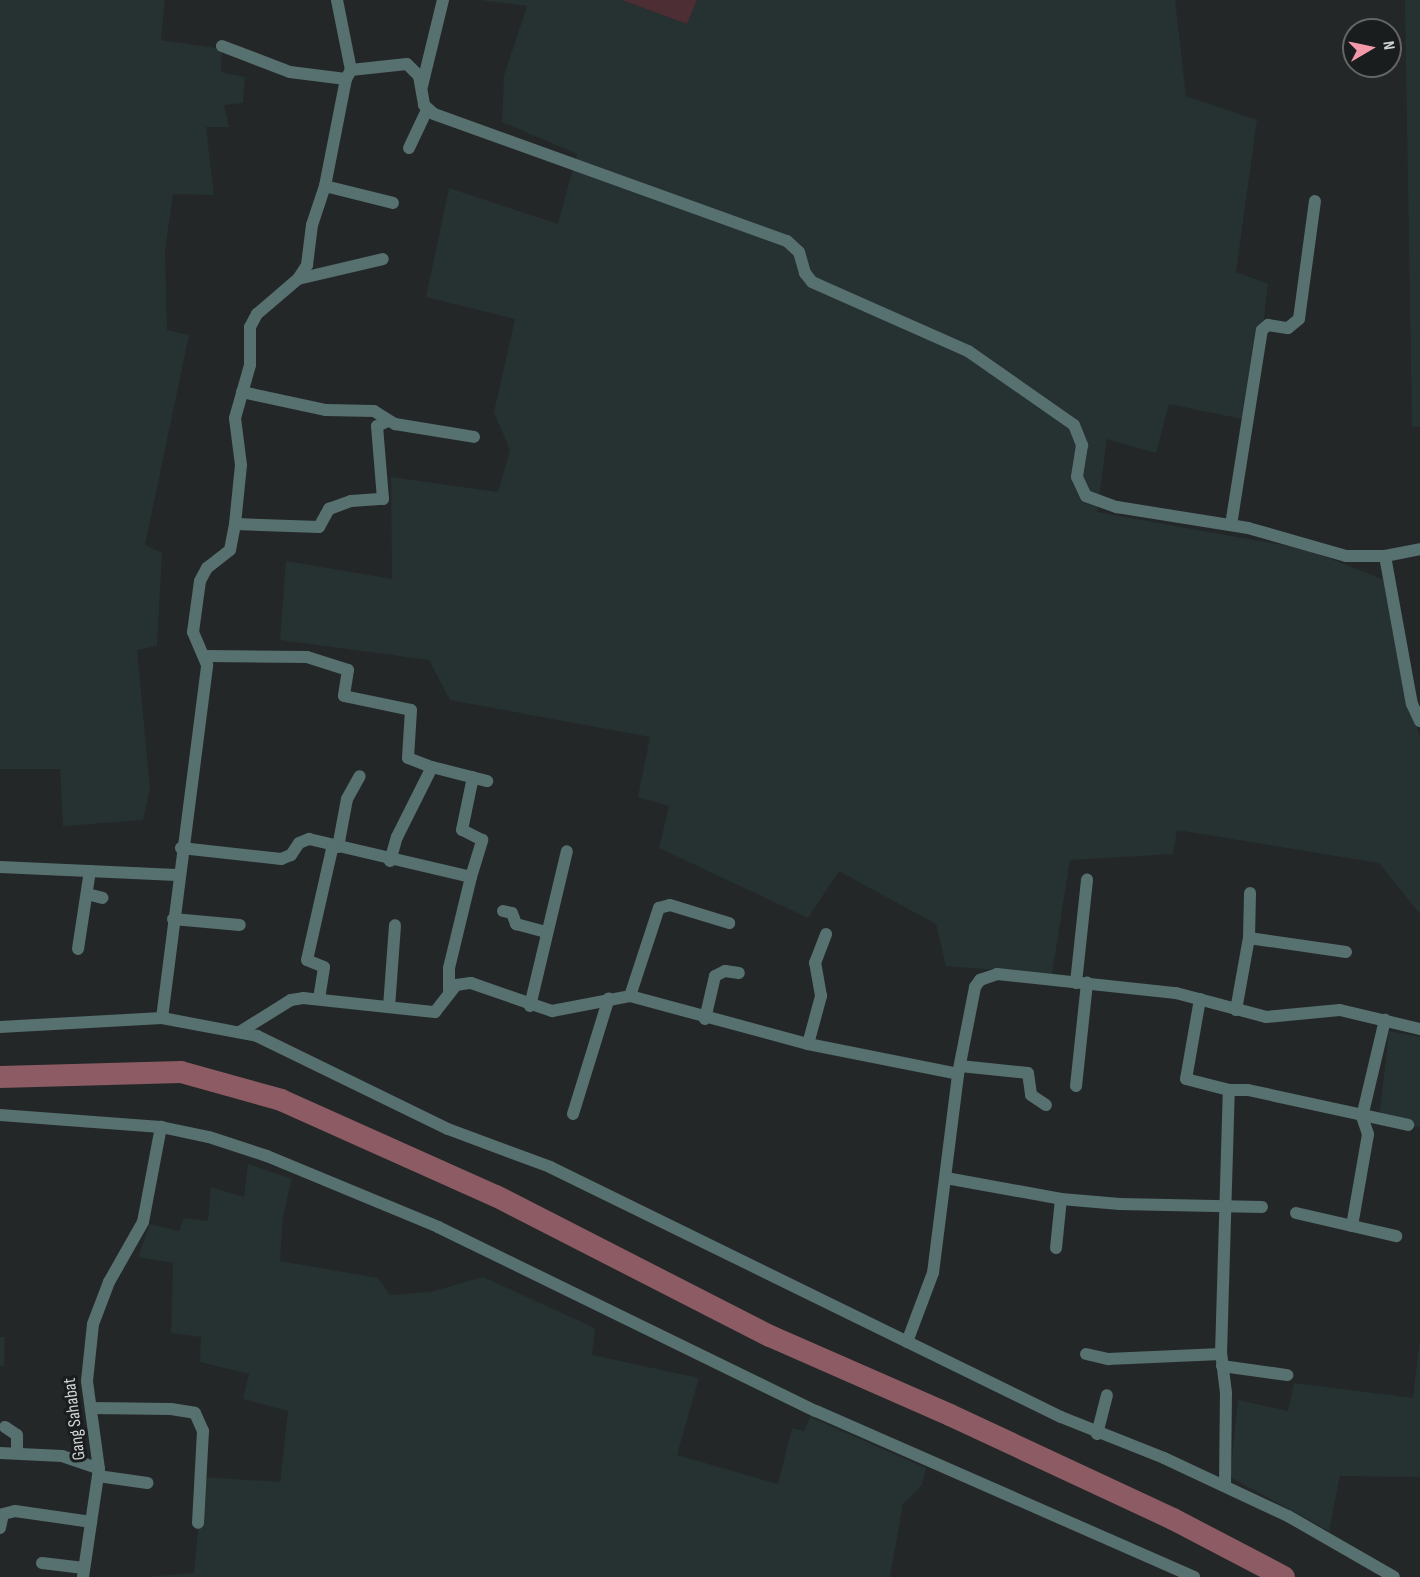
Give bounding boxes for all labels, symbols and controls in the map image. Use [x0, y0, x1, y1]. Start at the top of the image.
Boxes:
north arrow [1342, 18, 1402, 78]
text: N [1378, 40, 1398, 51]
street label: Gang Sahabat [59, 1377, 91, 1461]

